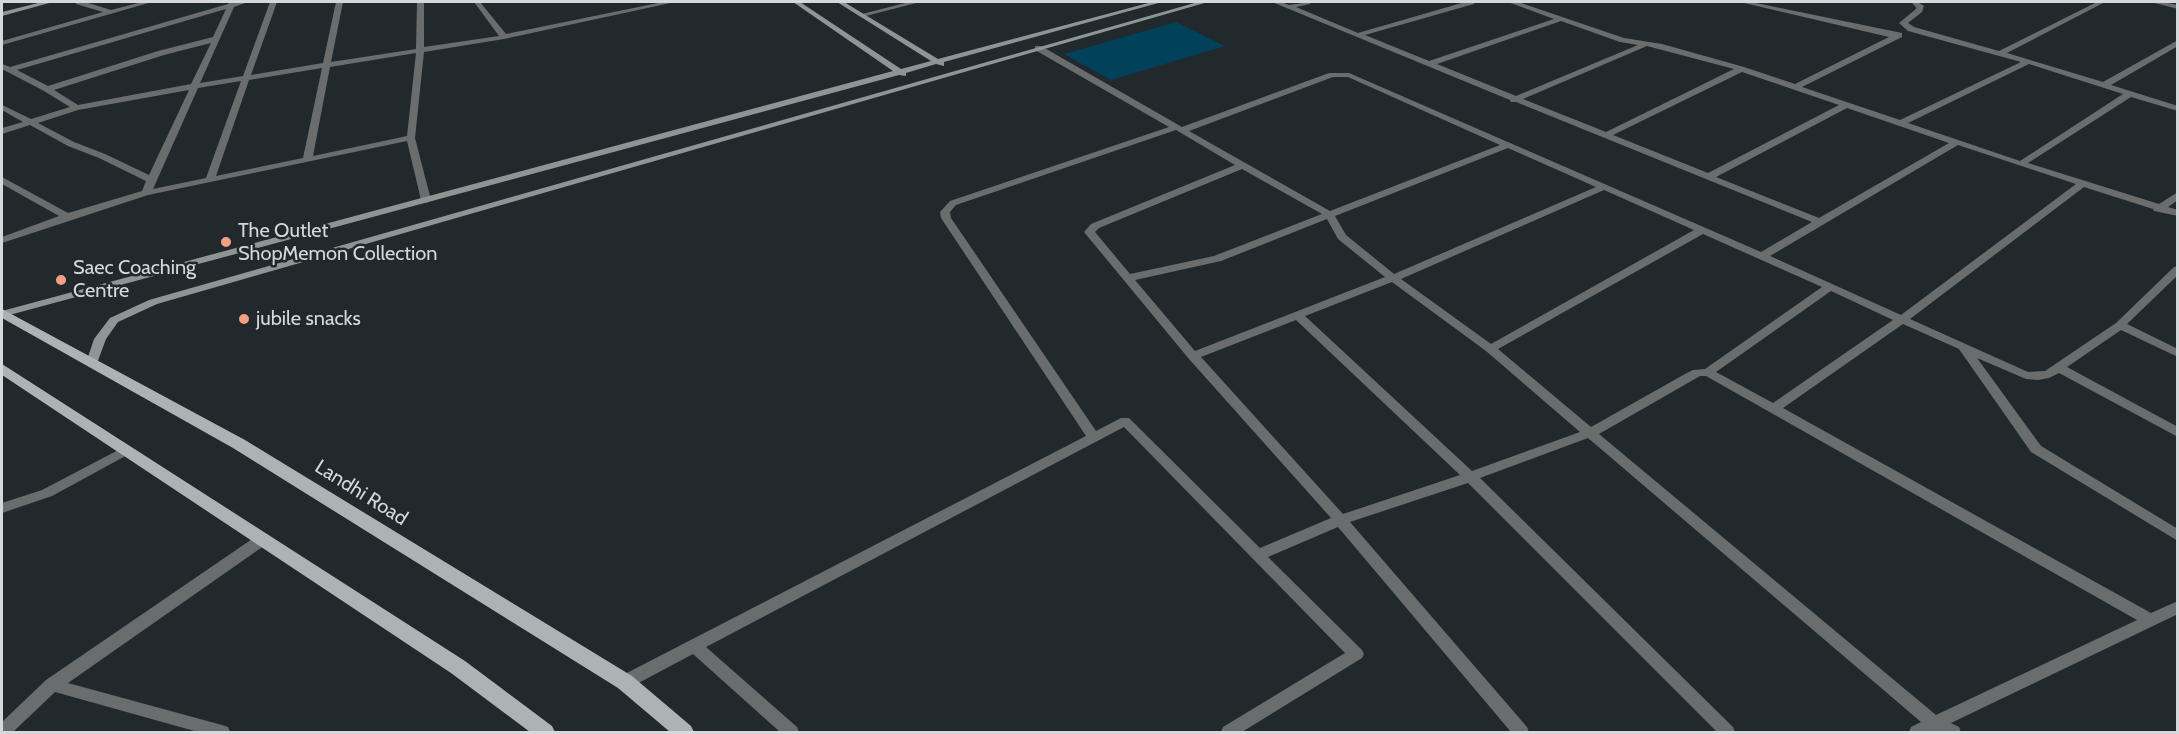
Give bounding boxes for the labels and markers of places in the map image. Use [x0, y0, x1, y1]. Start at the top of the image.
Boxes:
place label: The Outlet ShopMemon Collection [238, 219, 438, 266]
marker: The Outlet ShopMemon Collection [219, 235, 233, 249]
place label: Saec Coaching Centre [73, 256, 196, 303]
marker: Saec Coaching Centre [54, 273, 68, 287]
place label: jubile snacks [256, 307, 361, 331]
marker: jubile snacks [237, 312, 251, 326]

